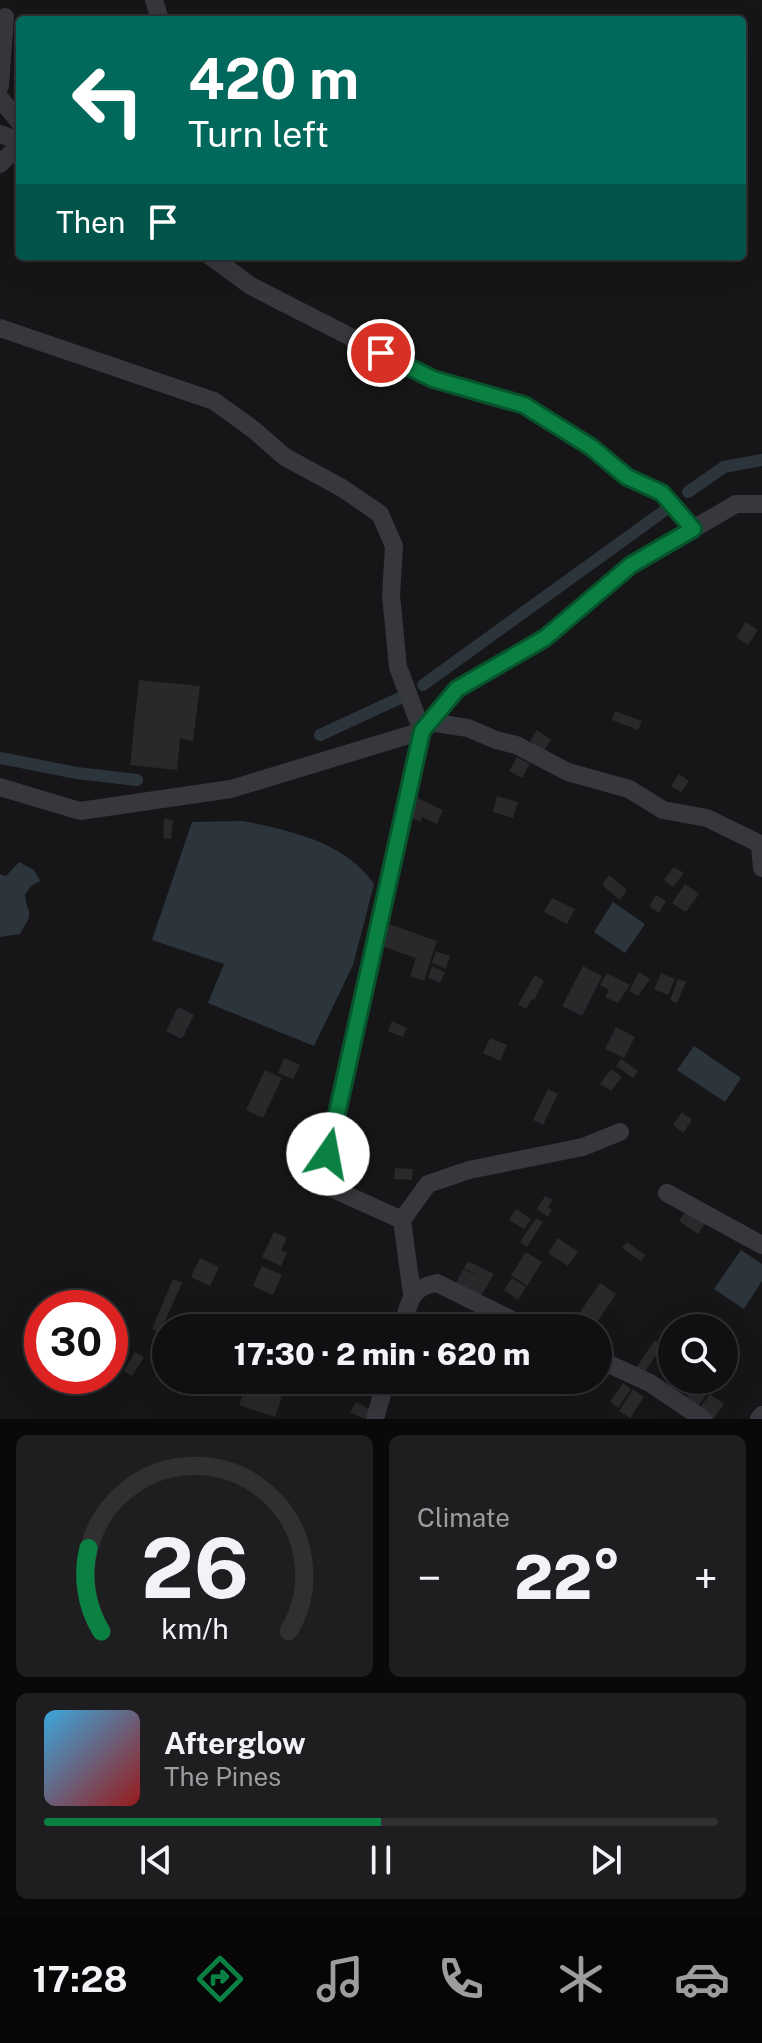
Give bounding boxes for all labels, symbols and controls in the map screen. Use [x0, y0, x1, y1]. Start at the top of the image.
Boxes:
text: 420 m [188, 46, 359, 112]
icon: left [56, 48, 160, 152]
text: Turn left [188, 113, 329, 155]
icon: arrive [141, 200, 185, 244]
text: Then [56, 204, 125, 240]
pin [347, 319, 415, 387]
icon: arrive [359, 331, 403, 375]
position arrow [286, 1112, 370, 1196]
speed limit sign: 30 [24, 1290, 128, 1394]
map controls [658, 1314, 738, 1394]
button: search [658, 1314, 738, 1394]
text: 17:30 · 2 min · 620 m [234, 1336, 530, 1372]
text: Climate [417, 1502, 510, 1533]
text: 26 [141, 1519, 248, 1617]
text: 22° [514, 1542, 621, 1613]
text: − [417, 1552, 441, 1604]
text: + [694, 1552, 718, 1604]
text: km/h [161, 1612, 228, 1645]
text: Afterglow [164, 1725, 306, 1761]
text: The Pines [164, 1761, 281, 1792]
icon: previous [134, 1838, 178, 1882]
icon: pause [359, 1838, 403, 1882]
icon: next [584, 1838, 628, 1882]
icon: directions [192, 1951, 248, 2007]
icon: music [312, 1951, 368, 2007]
icon: phone [433, 1951, 489, 2007]
icon: climate [553, 1951, 609, 2007]
icon: car [674, 1951, 730, 2007]
text: 17:28 [32, 1958, 128, 2000]

